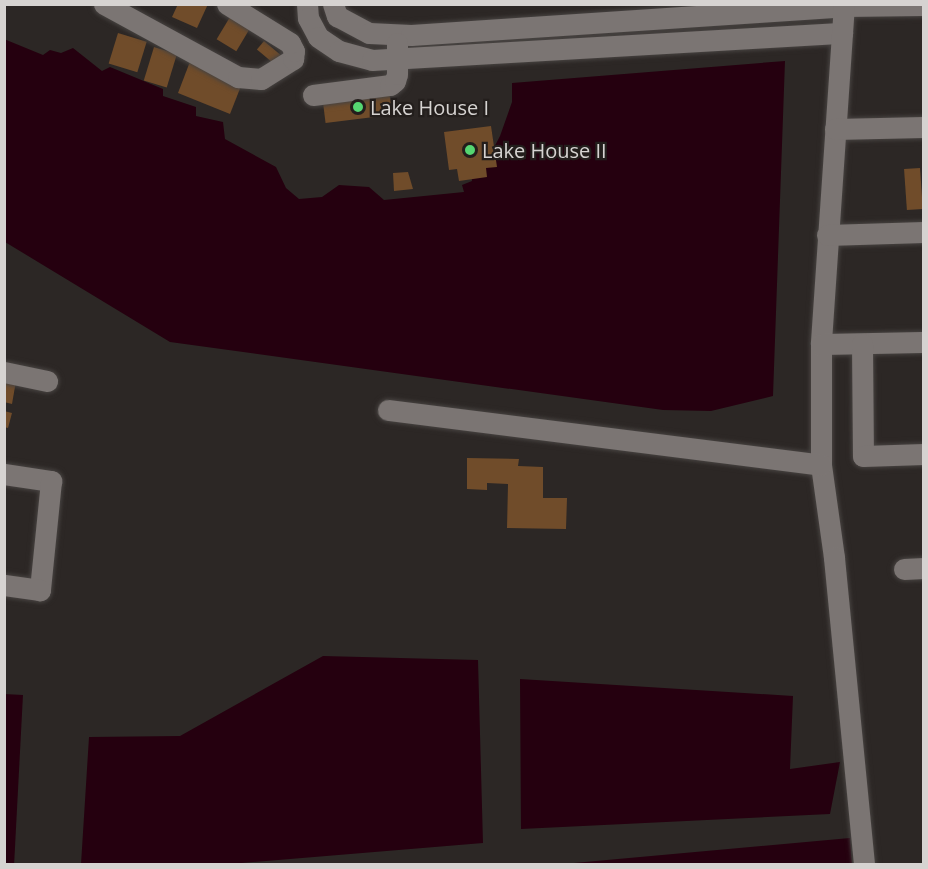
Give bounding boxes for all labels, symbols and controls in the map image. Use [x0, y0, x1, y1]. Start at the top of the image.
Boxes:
place label: Lake House I [370, 95, 489, 119]
marker: Lake House I [351, 100, 365, 114]
place label: Lake House II [482, 138, 607, 162]
marker: Lake House II [463, 143, 477, 157]

